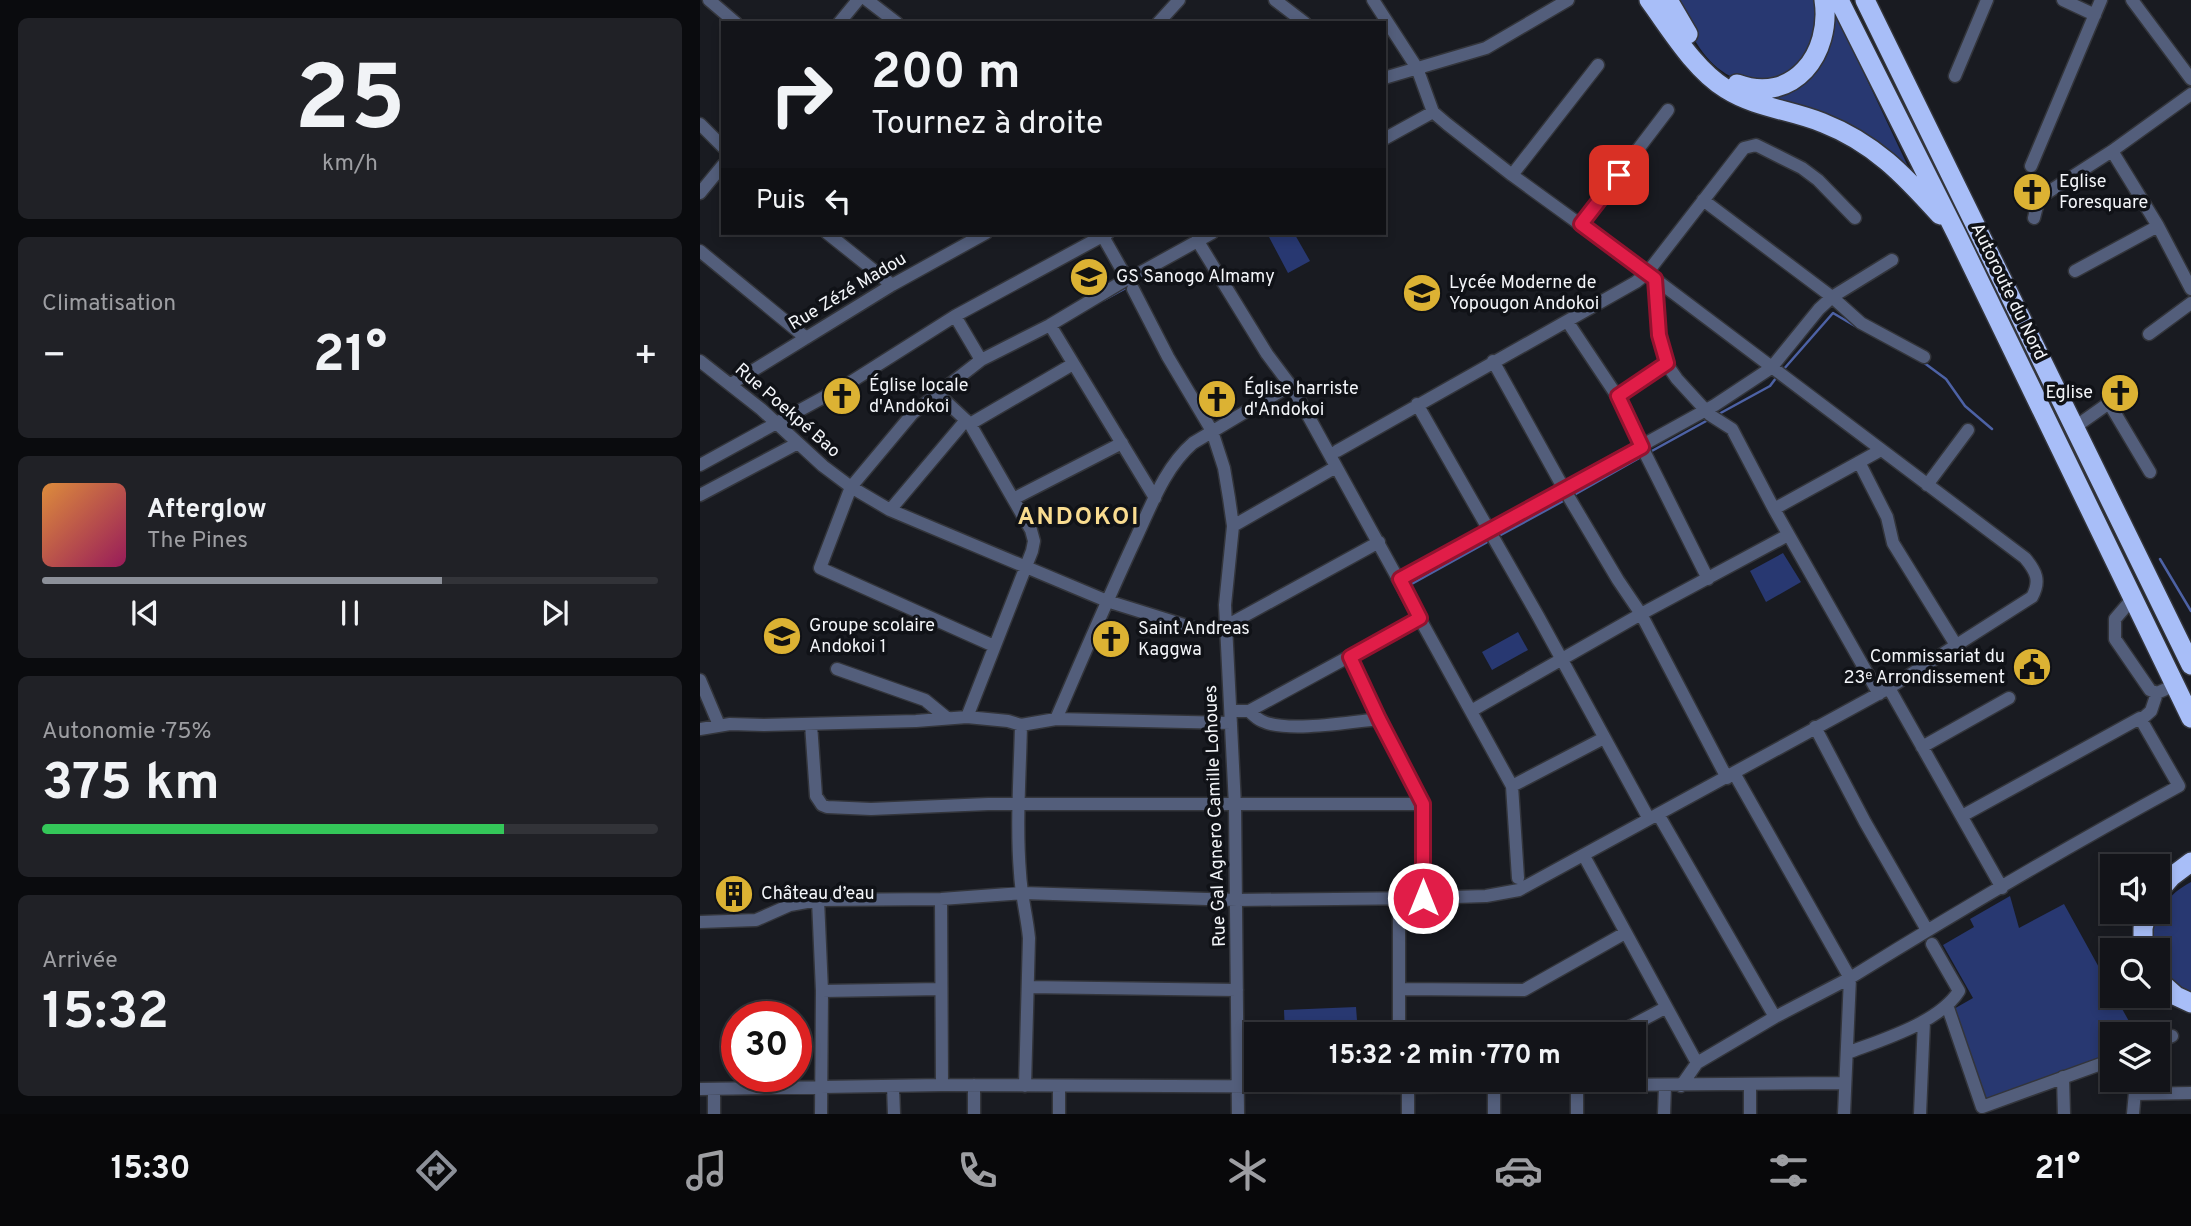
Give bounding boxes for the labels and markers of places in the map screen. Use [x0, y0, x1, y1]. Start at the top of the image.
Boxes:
pin [1589, 145, 1649, 205]
church icon: Eglise Foresquare [2011, 171, 2053, 213]
place label: Eglise Foresquare [2059, 171, 2148, 215]
school or university icon: GS Sanogo Almamy [1068, 256, 1110, 298]
place label: GS Sanogo Almamy [1116, 266, 1275, 289]
school or university icon: Lycée Moderne de Yopougon Andokoi [1401, 272, 1443, 314]
place label: Lycée Moderne de Yopougon Andokoi [1449, 272, 1599, 316]
church icon: Eglise [2099, 372, 2141, 414]
place label: Église locale d'Andokoi [869, 373, 969, 419]
church icon: Église locale d'Andokoi [821, 375, 863, 417]
place label: Église harriste d'Andokoi [1244, 376, 1359, 422]
church icon: Église harriste d'Andokoi [1196, 378, 1238, 420]
place label: Eglise [2045, 382, 2093, 405]
school or university icon: Groupe scolaire Andokoi 1 [761, 615, 803, 657]
place label: Groupe scolaire Andokoi 1 [809, 615, 935, 659]
church icon: Saint Andreas Kaggwa [1090, 618, 1132, 660]
place label: Saint Andreas Kaggwa [1138, 618, 1250, 662]
place label: Commissariat du 23ᵉ Arrondissement [1844, 646, 2005, 690]
public building icon: Commissariat du 23ᵉ Arrondissement [2011, 646, 2053, 688]
building icon: Château d’eau [713, 873, 755, 915]
place label: Château d’eau [761, 883, 875, 906]

